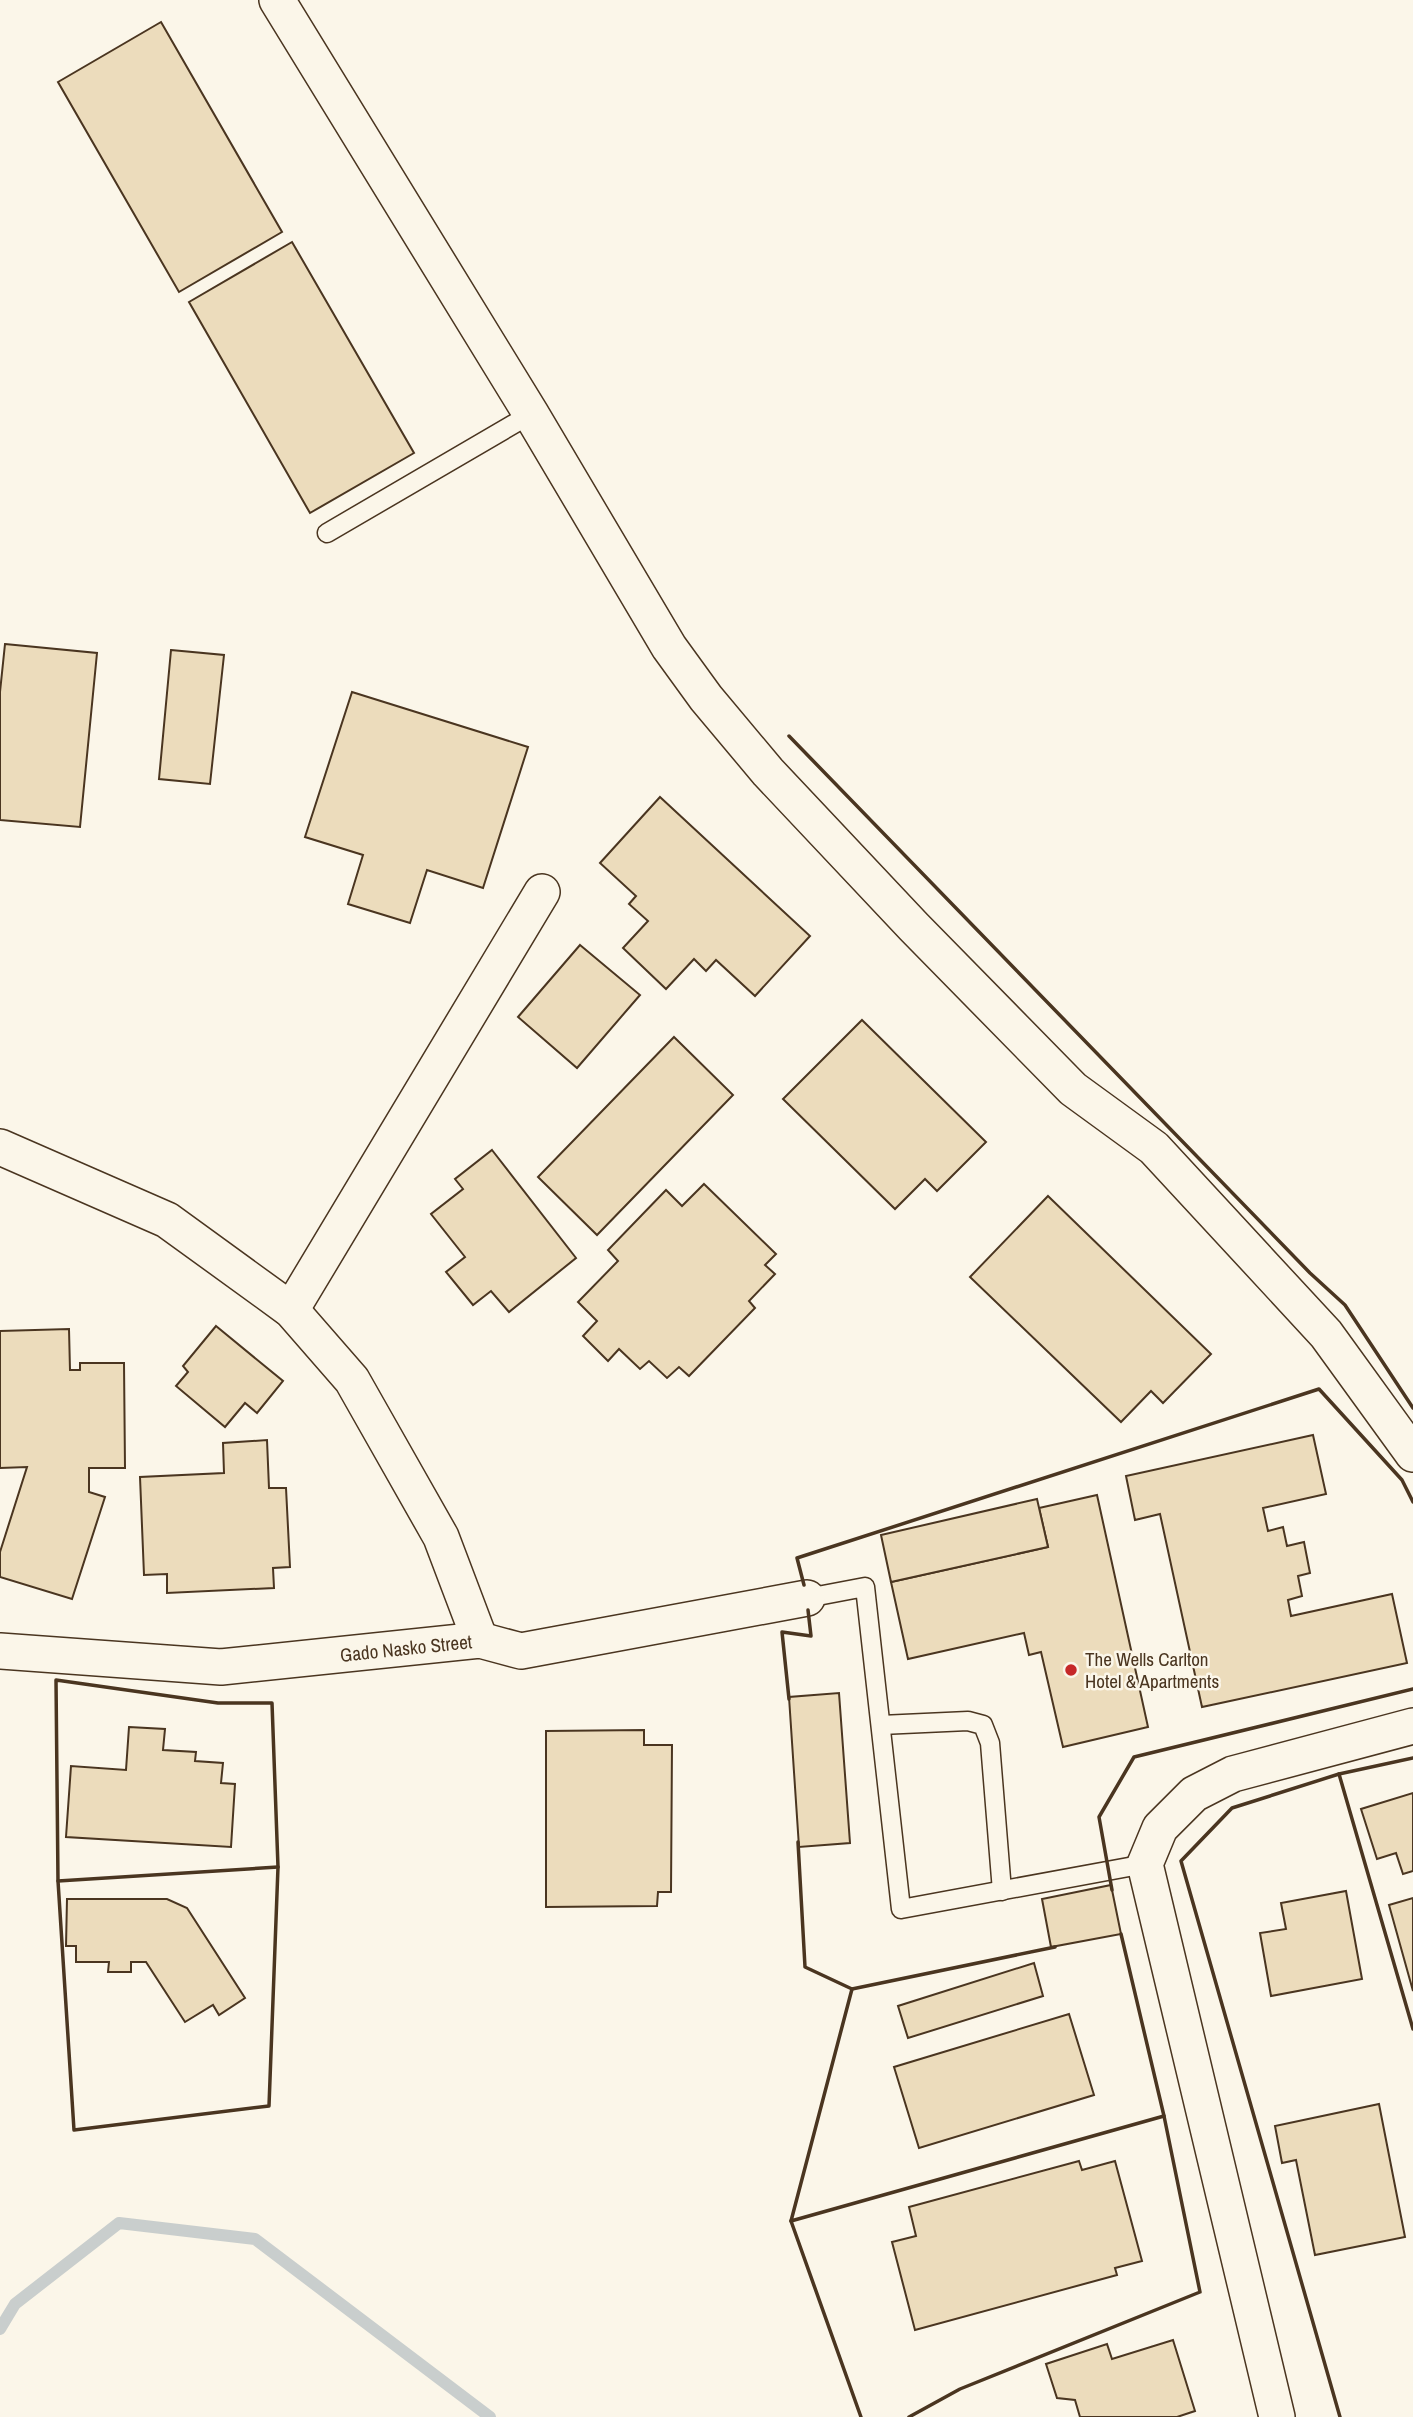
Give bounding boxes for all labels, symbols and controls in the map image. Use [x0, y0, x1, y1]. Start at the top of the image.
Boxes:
street label: Gado Nasko Street [339, 1628, 474, 1668]
place label: The Wells Carlton Hotel & Apartments [1085, 1646, 1219, 1694]
marker: The Wells Carlton Hotel & Apartments [1063, 1662, 1079, 1678]

